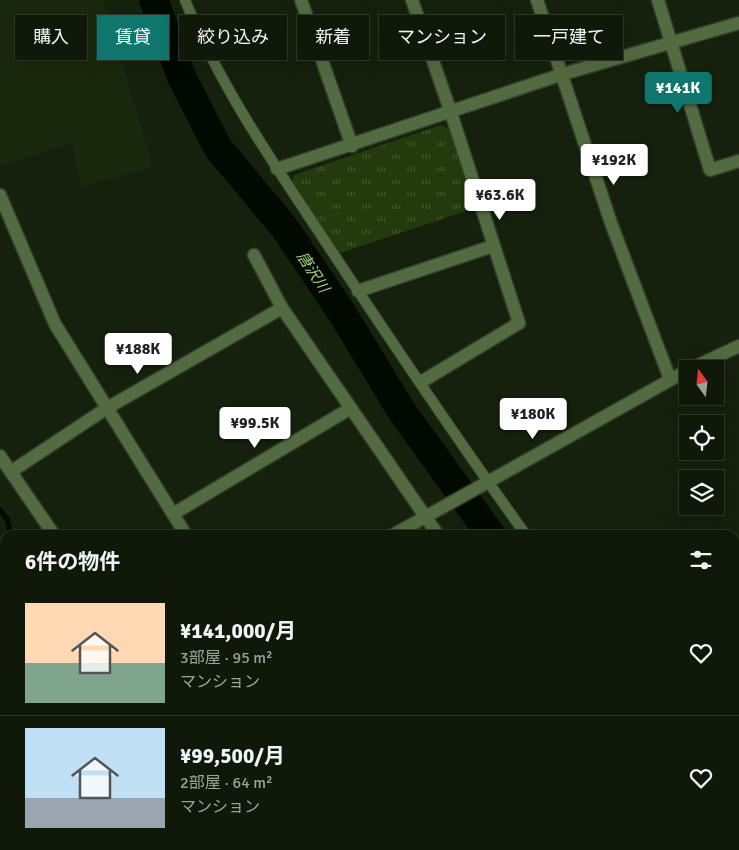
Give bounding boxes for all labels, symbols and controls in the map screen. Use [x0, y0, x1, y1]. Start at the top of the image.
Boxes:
chip: 購入 [15, 15, 87, 60]
chip: 賃貸 [97, 15, 169, 60]
chip: 絞り込み [179, 15, 287, 60]
chip: 新着 [297, 15, 369, 60]
chip: マンション [379, 15, 505, 60]
chip: 一戸建て [515, 15, 623, 60]
pin: ¥141K [643, 72, 713, 114]
text: ¥141K [656, 78, 700, 98]
pin: ¥192K [579, 144, 649, 186]
text: ¥192K [592, 150, 636, 170]
pin: ¥63.6K [459, 178, 541, 221]
text: ¥63.6K [475, 185, 525, 205]
water label: 唐沢川 [293, 248, 334, 297]
pin: ¥188K [103, 332, 173, 375]
text: ¥188K [116, 339, 160, 359]
north arrow [679, 360, 724, 405]
map controls [679, 360, 724, 515]
pin: ¥180K [498, 398, 568, 440]
text: ¥180K [511, 404, 555, 424]
pin: ¥99.5K [214, 406, 296, 449]
text: ¥99.5K [230, 413, 280, 433]
button: locate [679, 415, 724, 460]
button: layers [679, 470, 724, 515]
icon: filters [687, 546, 715, 574]
text: 6件の物件 [25, 549, 120, 575]
text: ¥141,000/月 [180, 618, 296, 644]
icon: home [65, 623, 125, 683]
icon: heart [687, 639, 715, 667]
text: 3部屋 · 95 m² [180, 648, 273, 668]
text: マンション [180, 672, 260, 692]
text: ¥99,500/月 [180, 743, 285, 769]
icon: home [65, 748, 125, 808]
icon: heart [687, 764, 715, 792]
text: 2部屋 · 64 m² [180, 773, 273, 793]
text: マンション [180, 797, 260, 817]

